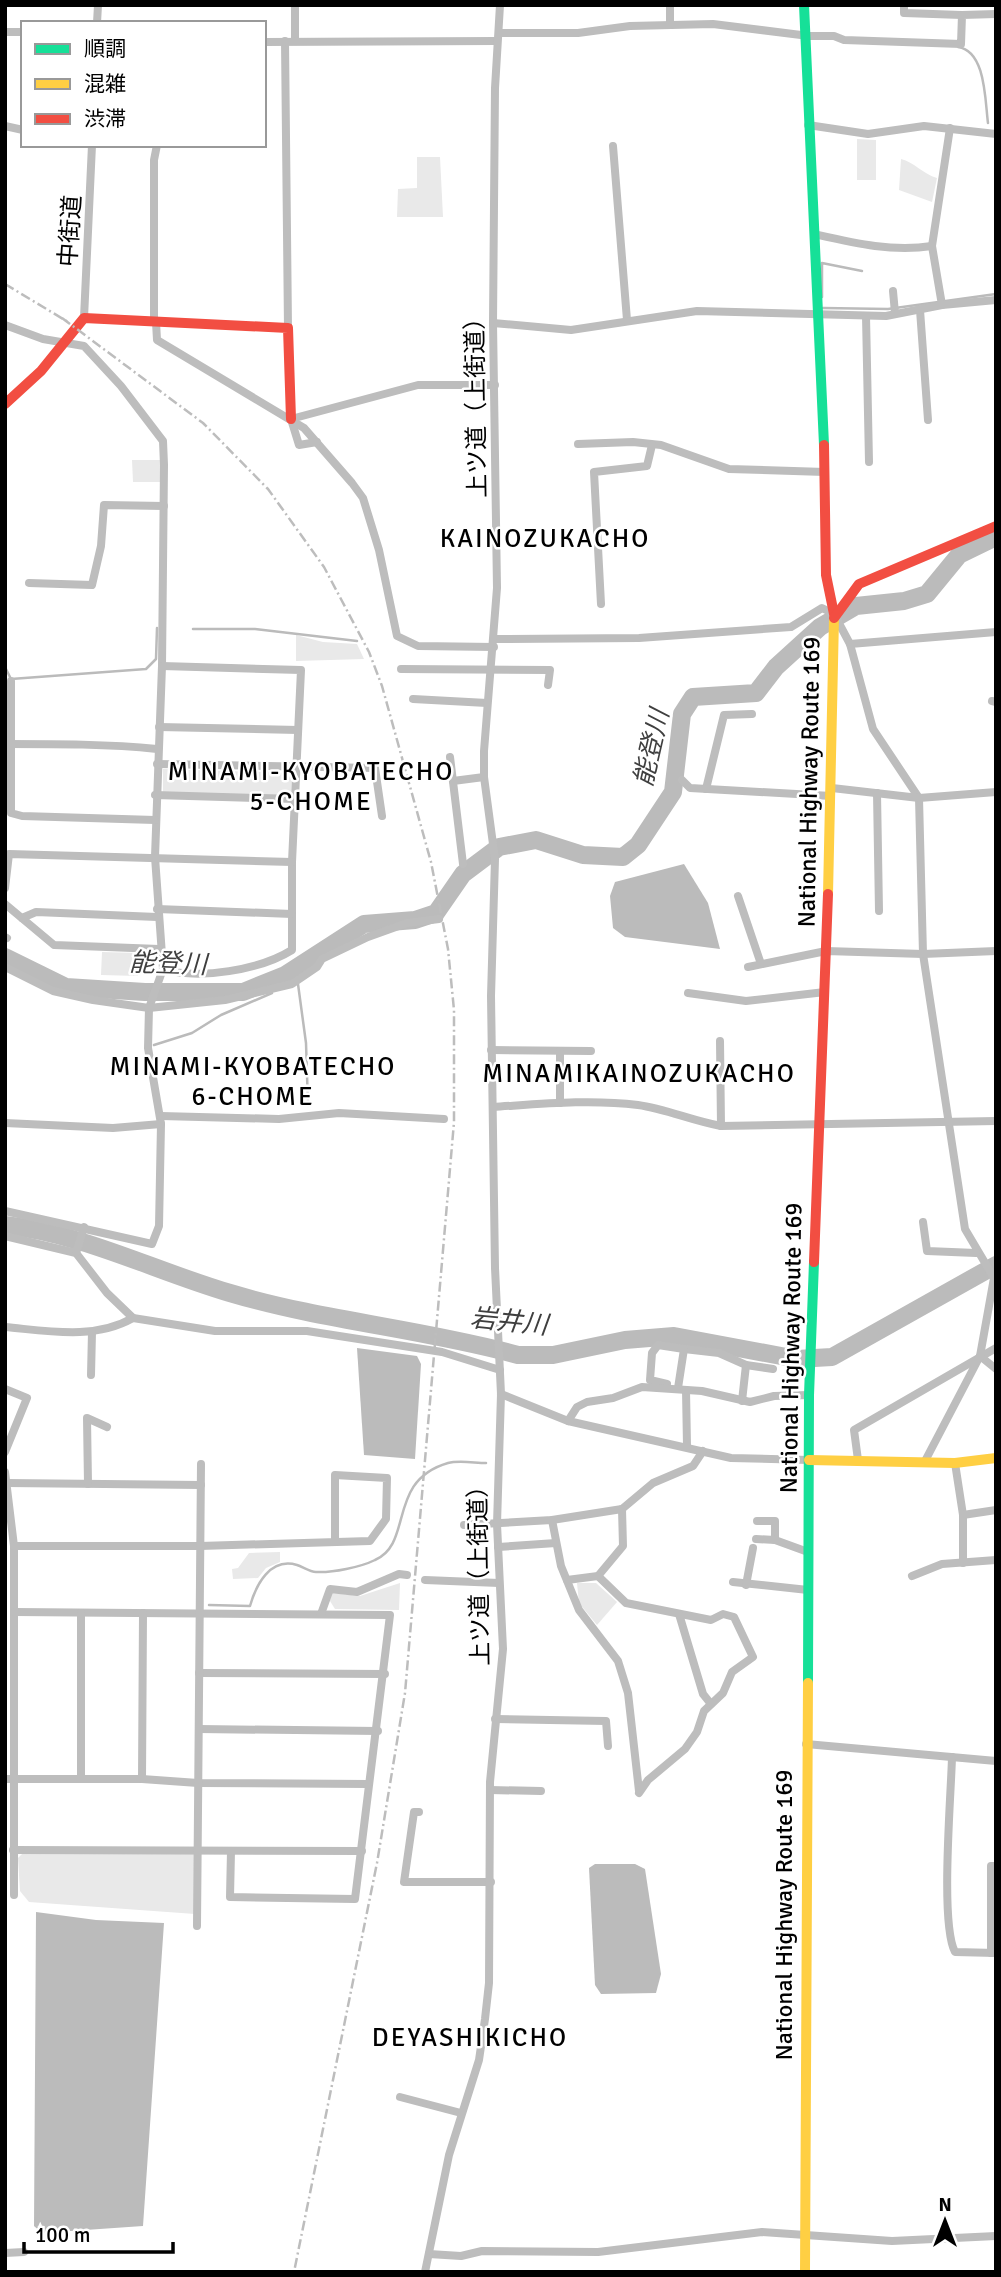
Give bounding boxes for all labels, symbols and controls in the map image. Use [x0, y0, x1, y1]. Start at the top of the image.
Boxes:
legend [21, 21, 266, 147]
text: 順調 [84, 36, 126, 62]
text: 混雑 [84, 71, 126, 97]
text: 渋滞 [84, 106, 126, 132]
street label: 中街道 [53, 194, 87, 268]
street label: 上ツ道（上街道） [459, 306, 493, 498]
district label: KAINOZUKACHO [440, 523, 650, 555]
street label: National Highway Route 169 [791, 636, 827, 928]
water label: 能登川 [628, 703, 677, 790]
district label: MINAMI-KYOBATECHO 5-CHOME [168, 756, 454, 818]
water label: 能登川 [128, 947, 211, 981]
district label: MINAMI-KYOBATECHO 6-CHOME [110, 1051, 396, 1113]
district label: MINAMIKAINOZUKACHO [482, 1058, 796, 1090]
street label: National Highway Route 169 [773, 1202, 809, 1494]
water label: 岩井川 [469, 1302, 552, 1342]
street label: 上ツ道（上街道） [462, 1474, 496, 1666]
street label: National Highway Route 169 [769, 1770, 799, 2060]
district label: DEYASHIKICHO [372, 2022, 568, 2054]
north arrow [910, 2186, 980, 2256]
text: N [938, 2193, 952, 2217]
scale bar [24, 2210, 173, 2254]
text: 100 m [35, 2222, 90, 2248]

